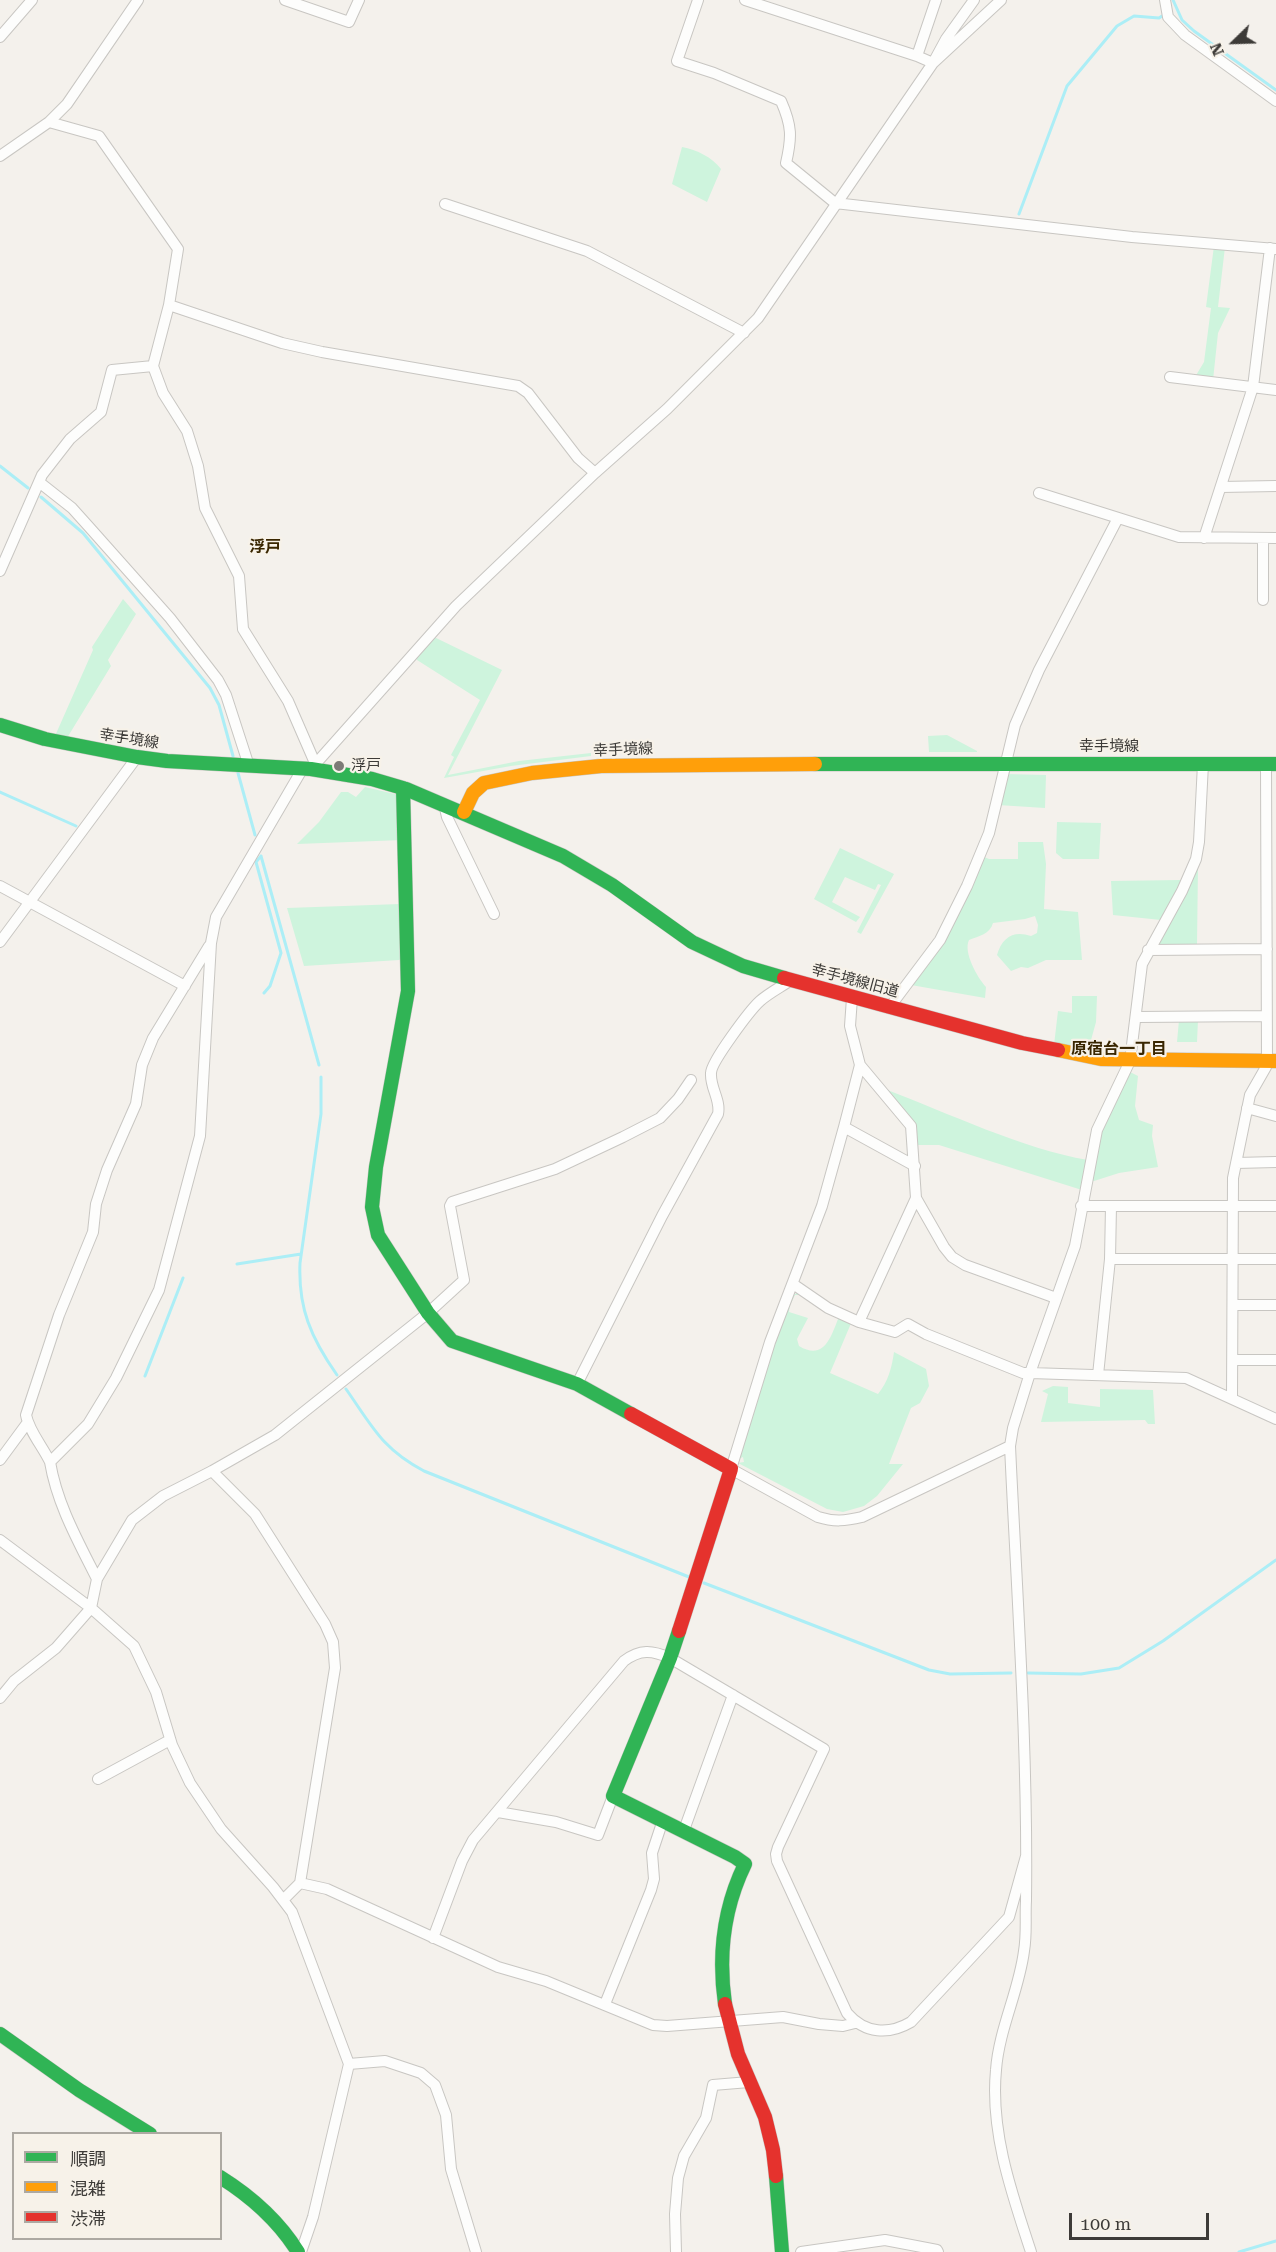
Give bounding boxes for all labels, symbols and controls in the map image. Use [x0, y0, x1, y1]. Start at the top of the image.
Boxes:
north arrow [1204, 12, 1264, 72]
text: N [1206, 40, 1228, 59]
district label: 浮戸 [249, 537, 281, 557]
street label: 幸手境線 [98, 725, 160, 753]
street label: 幸手境線 [1079, 738, 1139, 756]
street label: 幸手境線 [593, 740, 653, 760]
place label: 浮戸 [351, 757, 381, 775]
marker: 浮戸 [332, 759, 346, 773]
street label: 幸手境線旧道 [809, 961, 901, 1001]
district label: 原宿台一丁目 [1071, 1039, 1167, 1059]
legend [12, 2132, 222, 2240]
text: 順調 [70, 2148, 106, 2169]
text: 混雑 [70, 2178, 106, 2199]
scale bar [1072, 2201, 1212, 2239]
text: 渋滞 [70, 2208, 106, 2229]
text: 100 m [1080, 2213, 1131, 2234]

